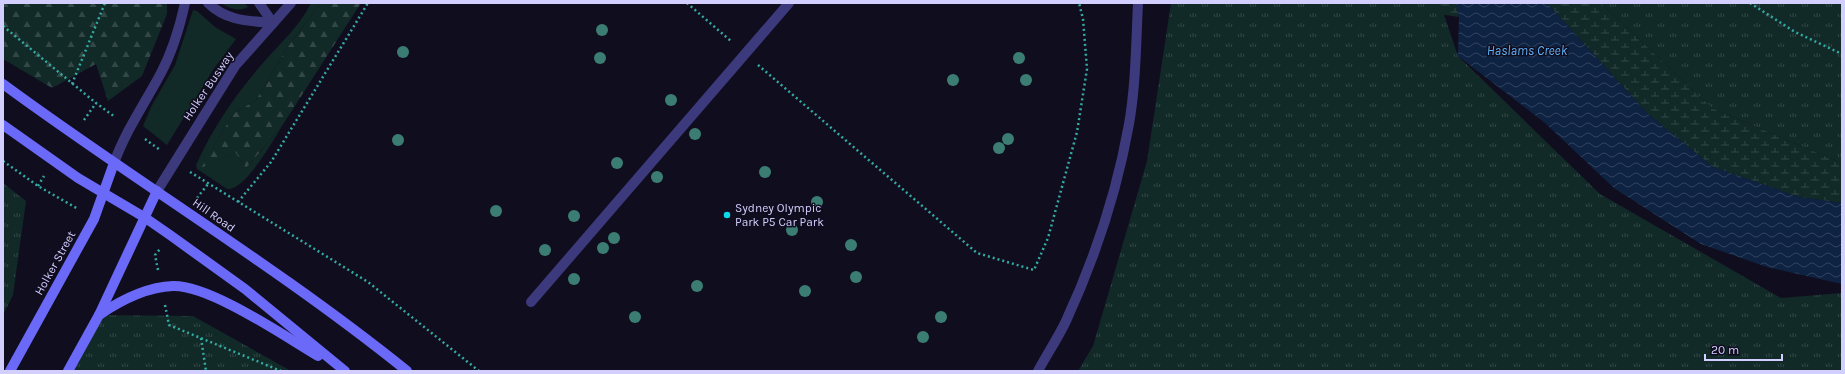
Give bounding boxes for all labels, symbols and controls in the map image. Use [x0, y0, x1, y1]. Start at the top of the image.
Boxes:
water label: Haslams Creek [1487, 43, 1568, 58]
street label: Holker Busway [180, 49, 236, 123]
street label: Hill Road [190, 195, 238, 235]
place label: Sydney Olympic Park P5 Car Park [735, 201, 824, 229]
marker: Sydney Olympic Park P5 Car Park [722, 210, 732, 220]
street label: Holker Street [32, 228, 79, 297]
scale bar [1705, 336, 1782, 362]
text: 20 m [1711, 343, 1739, 357]

